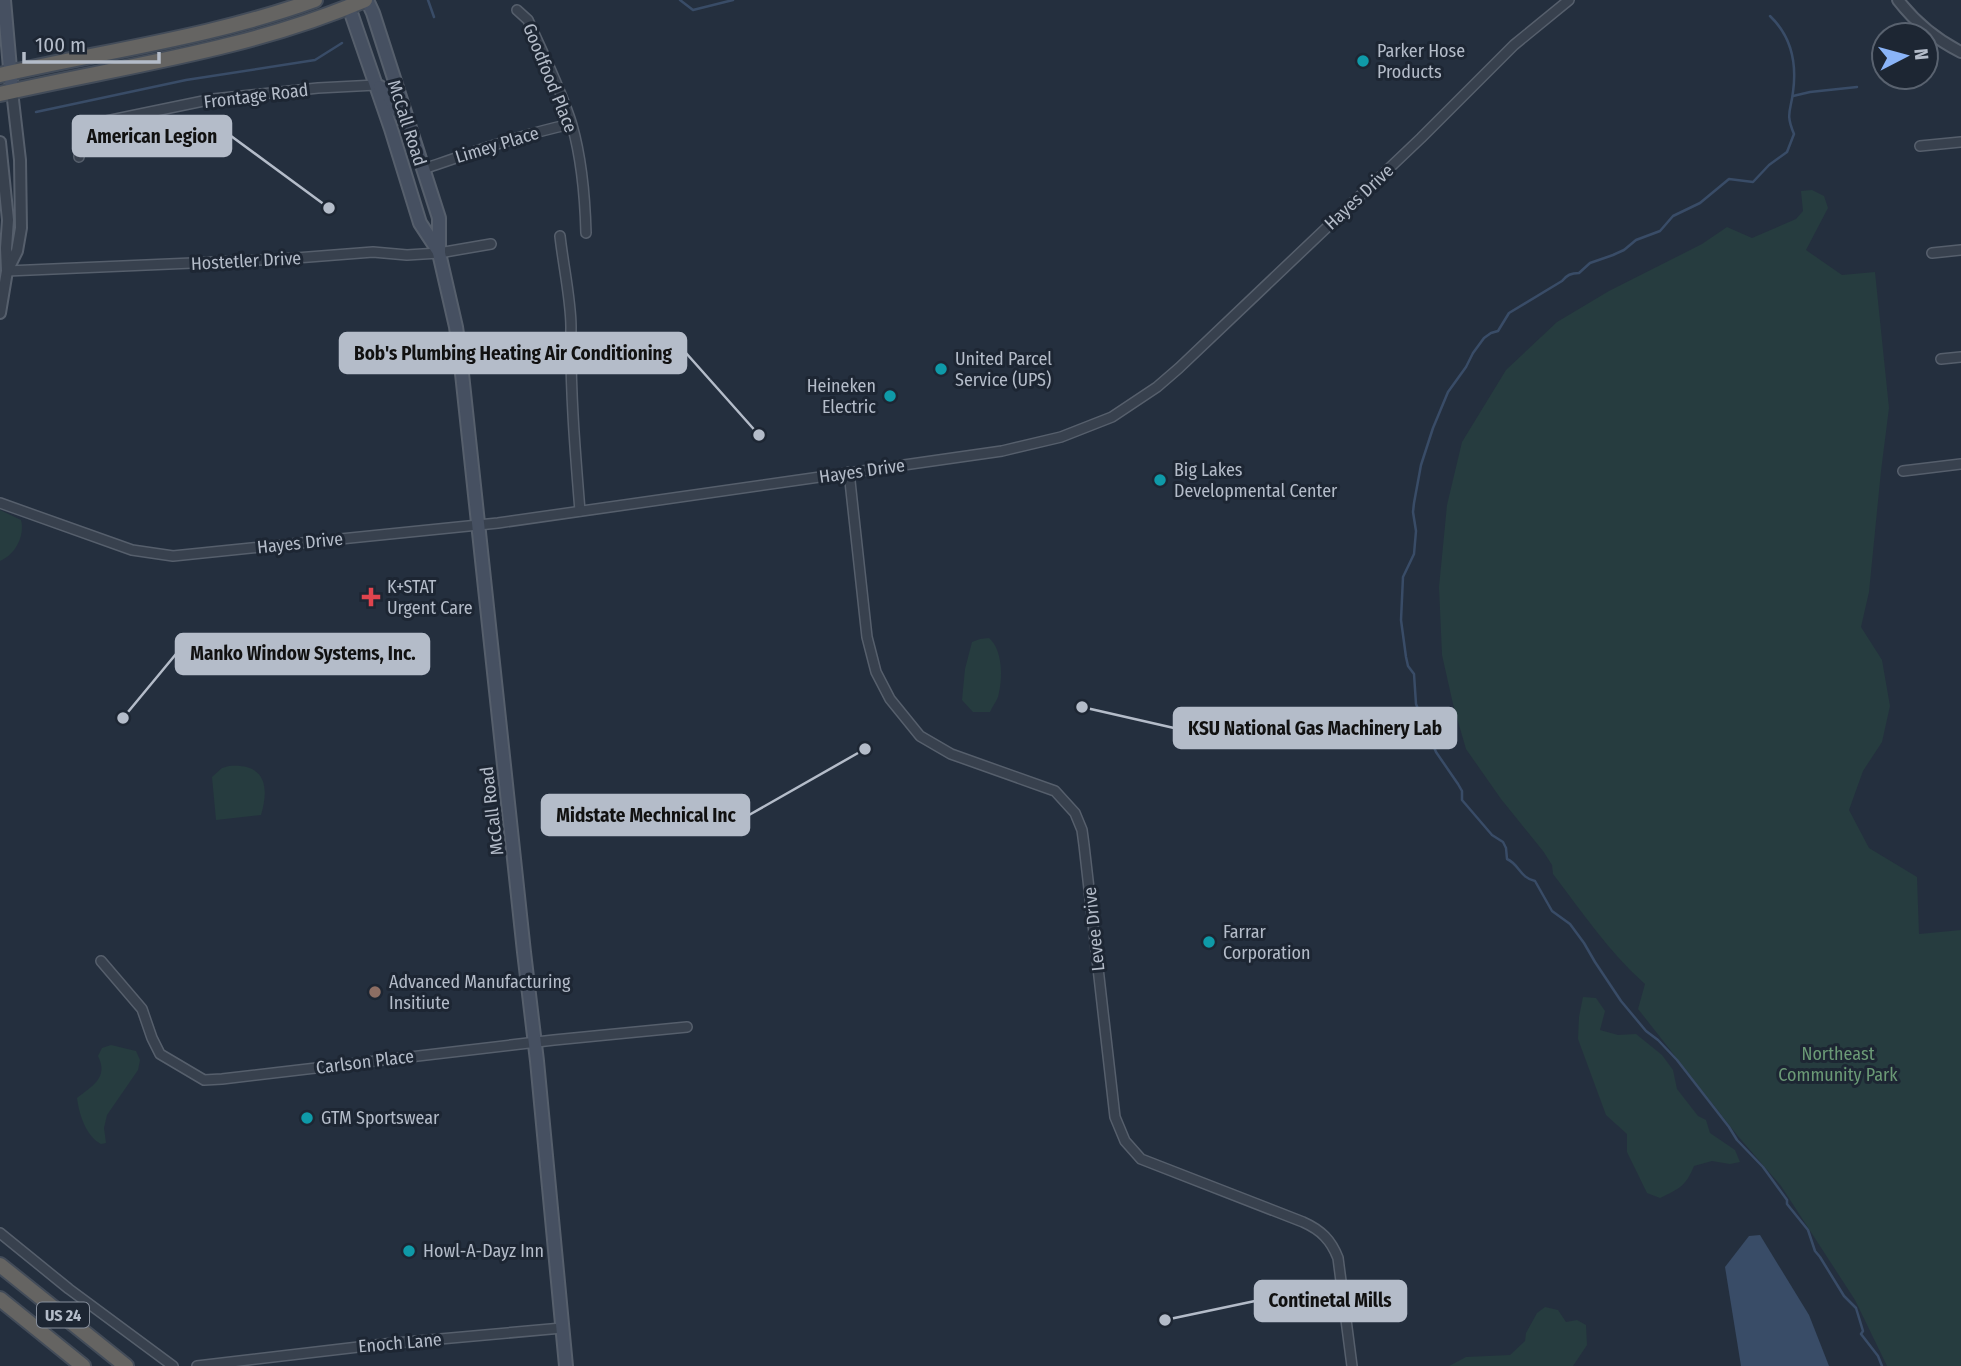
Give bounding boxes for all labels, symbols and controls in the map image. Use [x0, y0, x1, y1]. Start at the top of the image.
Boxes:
street label: Goodfood Place [518, 20, 582, 136]
scale bar [24, 21, 159, 65]
north arrow [1870, 21, 1940, 91]
text: 100 m [35, 32, 86, 58]
place label: Parker Hose Products [1377, 40, 1465, 83]
text: N [1909, 47, 1933, 61]
marker: Parker Hose Products [1355, 53, 1371, 69]
street label: McCall Road [383, 77, 431, 169]
street label: Frontage Road [203, 79, 309, 113]
callout: American Legion [73, 116, 231, 156]
street label: Limey Place [452, 122, 542, 168]
text: American Legion [86, 125, 217, 148]
street label: Hayes Drive [1320, 159, 1398, 234]
street label: Hostetler Drive [190, 247, 302, 275]
callout: Bob's Plumbing Heating Air Conditioning [340, 333, 686, 373]
text: Bob's Plumbing Heating Air Conditioning [354, 342, 673, 365]
place label: United Parcel Service (UPS) [955, 348, 1052, 391]
marker: United Parcel Service (UPS) [933, 361, 949, 377]
place label: Heineken Electric [807, 375, 876, 418]
marker: Heineken Electric [882, 388, 898, 404]
street label: Hayes Drive [818, 454, 906, 488]
place label: Big Lakes Developmental Center [1174, 459, 1338, 502]
marker: Big Lakes Developmental Center [1152, 472, 1168, 488]
street label: Hayes Drive [256, 528, 344, 558]
place label: K+STAT Urgent Care [387, 576, 473, 619]
marker: K+STAT Urgent Care [361, 587, 381, 607]
callout: Manko Window Systems, Inc. [176, 634, 429, 674]
text: Manko Window Systems, Inc. [190, 642, 416, 665]
callout: KSU National Gas Machinery Lab [1174, 708, 1456, 748]
text: KSU National Gas Machinery Lab [1188, 717, 1442, 740]
street label: McCall Road [476, 765, 508, 857]
callout: Midstate Mechnical Inc [542, 795, 749, 835]
text: Midstate Mechnical Inc [556, 804, 736, 827]
street label: Levee Drive [1079, 886, 1109, 972]
place label: Farrar Corporation [1223, 921, 1311, 964]
marker: Farrar Corporation [1201, 934, 1217, 950]
place label: Advanced Manufacturing Insitiute [389, 971, 571, 1014]
marker: Advanced Manufacturing Insitiute [367, 984, 383, 1000]
park label: Northeast Community Park [1778, 1043, 1898, 1086]
street label: Carlson Place [315, 1045, 415, 1079]
place label: GTM Sportswear [321, 1107, 440, 1129]
marker: GTM Sportswear [299, 1110, 315, 1126]
place label: Howl-A-Dayz Inn [423, 1240, 544, 1262]
marker: Howl-A-Dayz Inn [401, 1243, 417, 1259]
callout: Continetal Mills [1255, 1281, 1406, 1321]
text: Continetal Mills [1268, 1289, 1392, 1312]
road number: US 24 [37, 1302, 89, 1328]
street label: Enoch Lane [357, 1328, 443, 1358]

